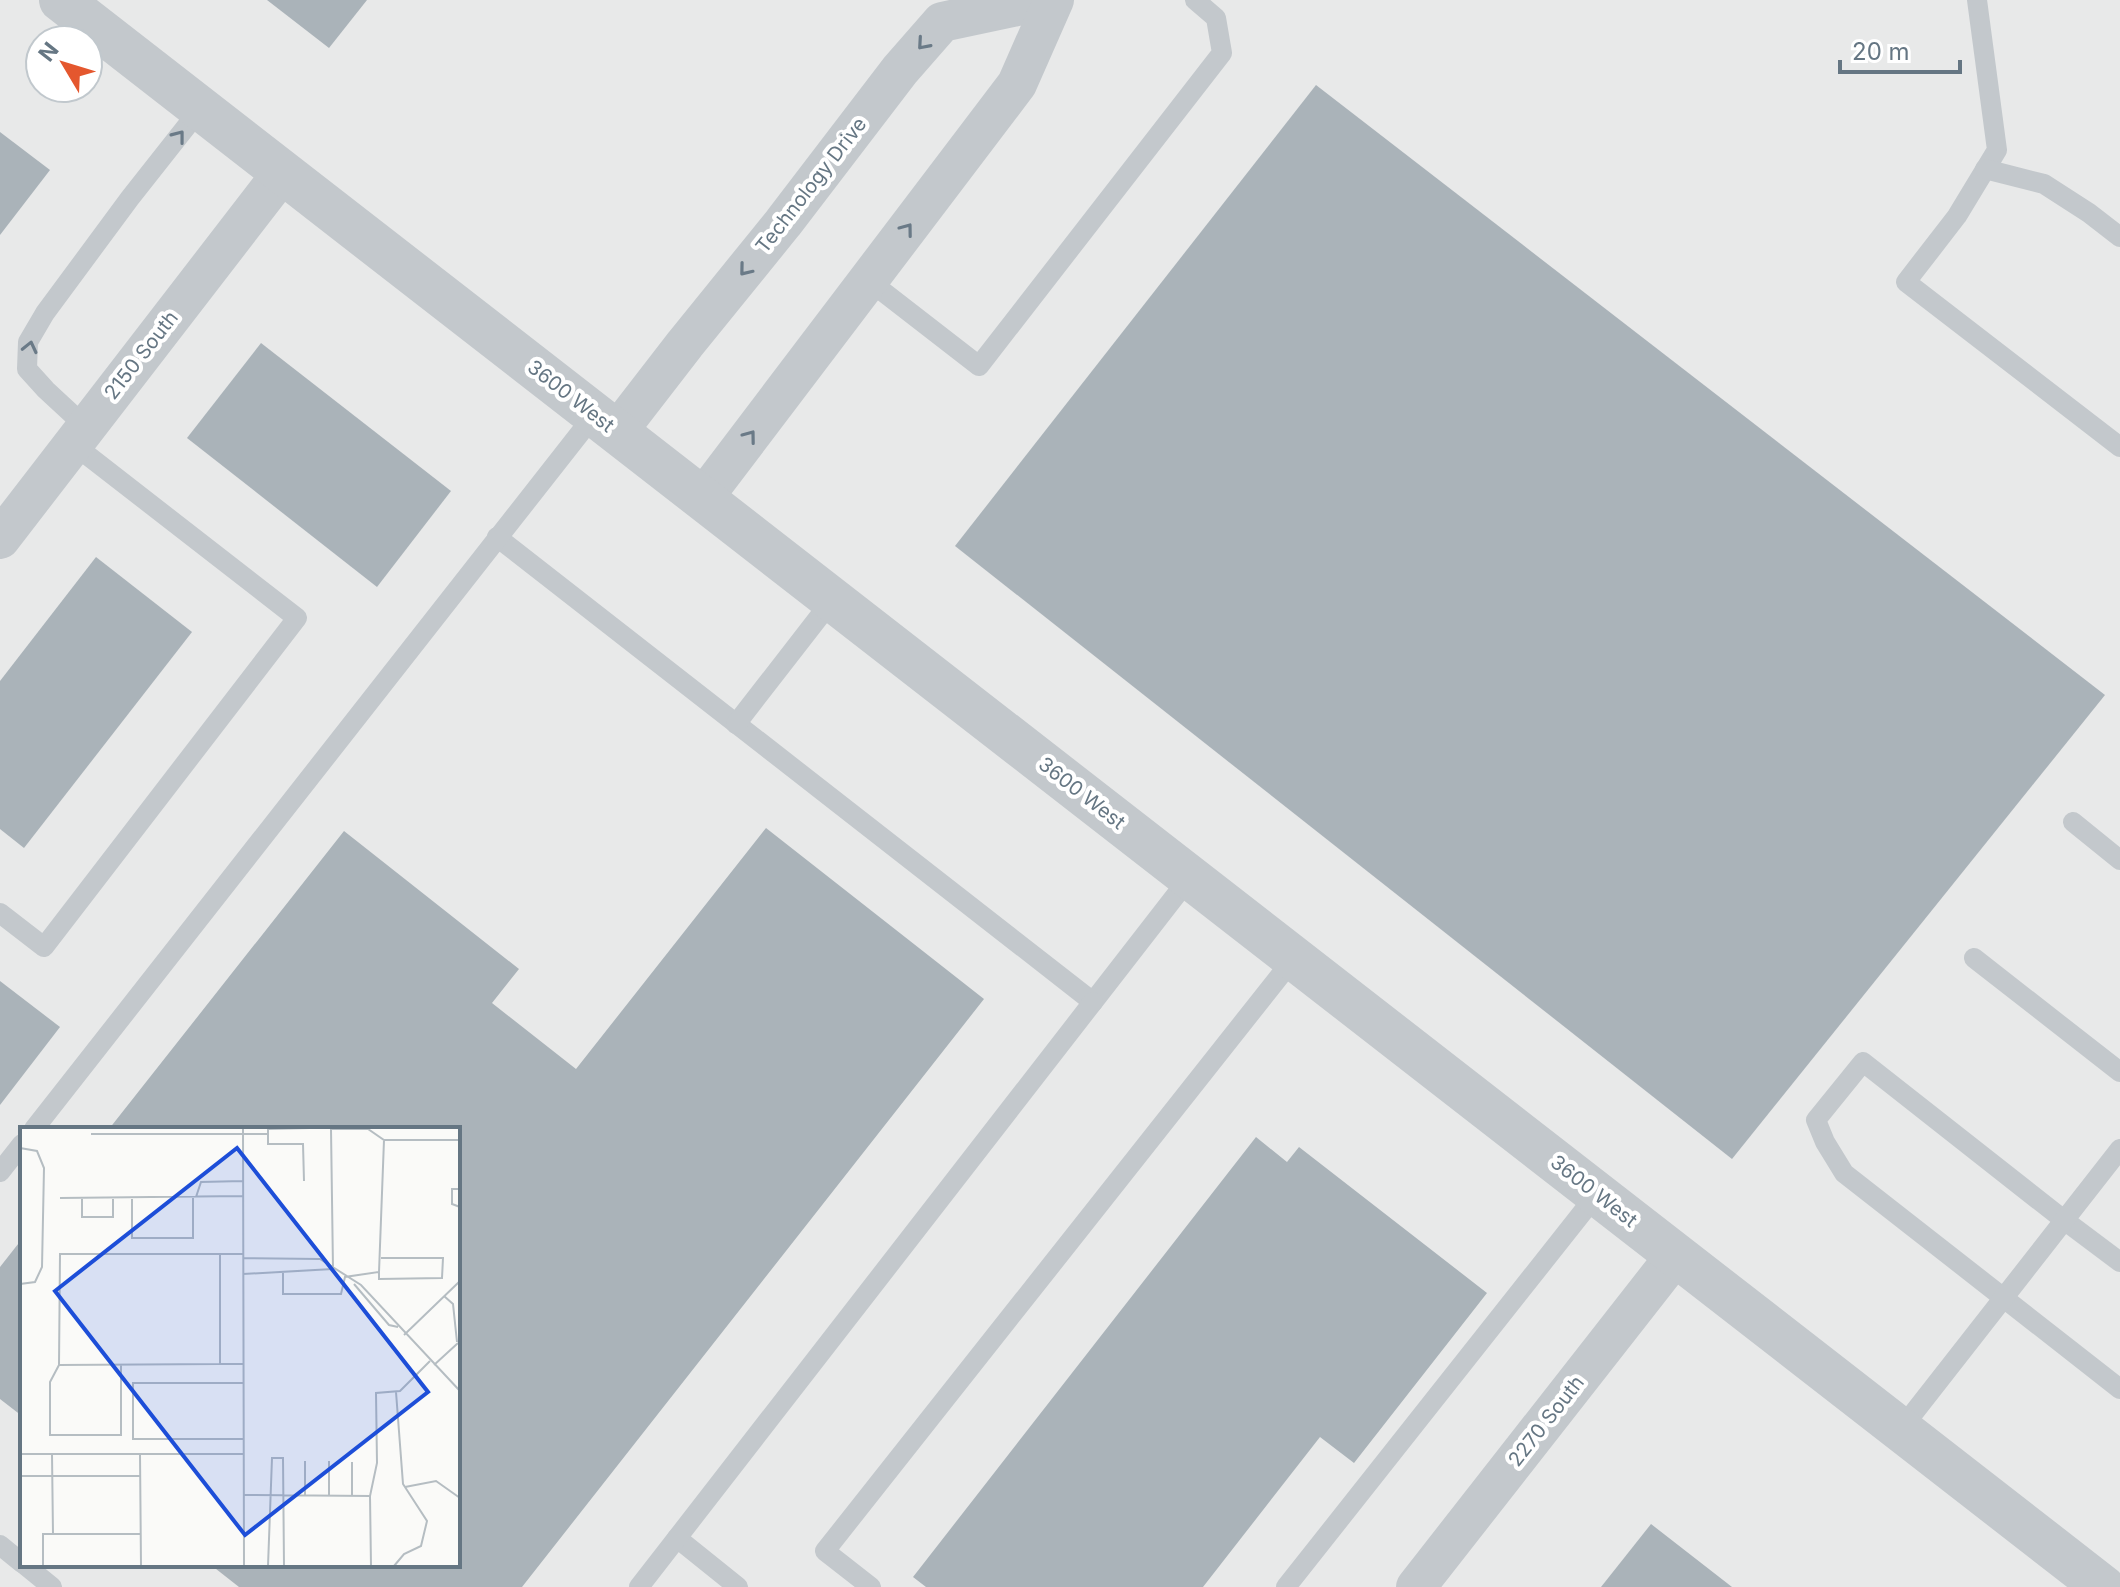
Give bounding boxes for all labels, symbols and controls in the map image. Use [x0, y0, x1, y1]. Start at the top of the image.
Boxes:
north arrow [24, 24, 104, 104]
scale bar [1840, 24, 1960, 74]
one-way arrow [918, 34, 933, 49]
text: N [33, 37, 64, 66]
text: 20 m [1852, 37, 1910, 66]
street label: Technology Drive [751, 112, 871, 258]
one-way arrow [170, 130, 184, 145]
one-way arrow [897, 223, 911, 237]
one-way arrow [740, 261, 755, 275]
street label: 2150 South [99, 306, 183, 404]
one-way arrow [21, 340, 38, 354]
street label: 3600 West [523, 355, 619, 437]
one-way arrow [740, 430, 755, 445]
street label: 3600 West [1034, 752, 1130, 834]
inset map [20, 1127, 460, 1567]
street label: 3600 West [1546, 1150, 1642, 1232]
street label: 2270 South [1503, 1371, 1589, 1471]

